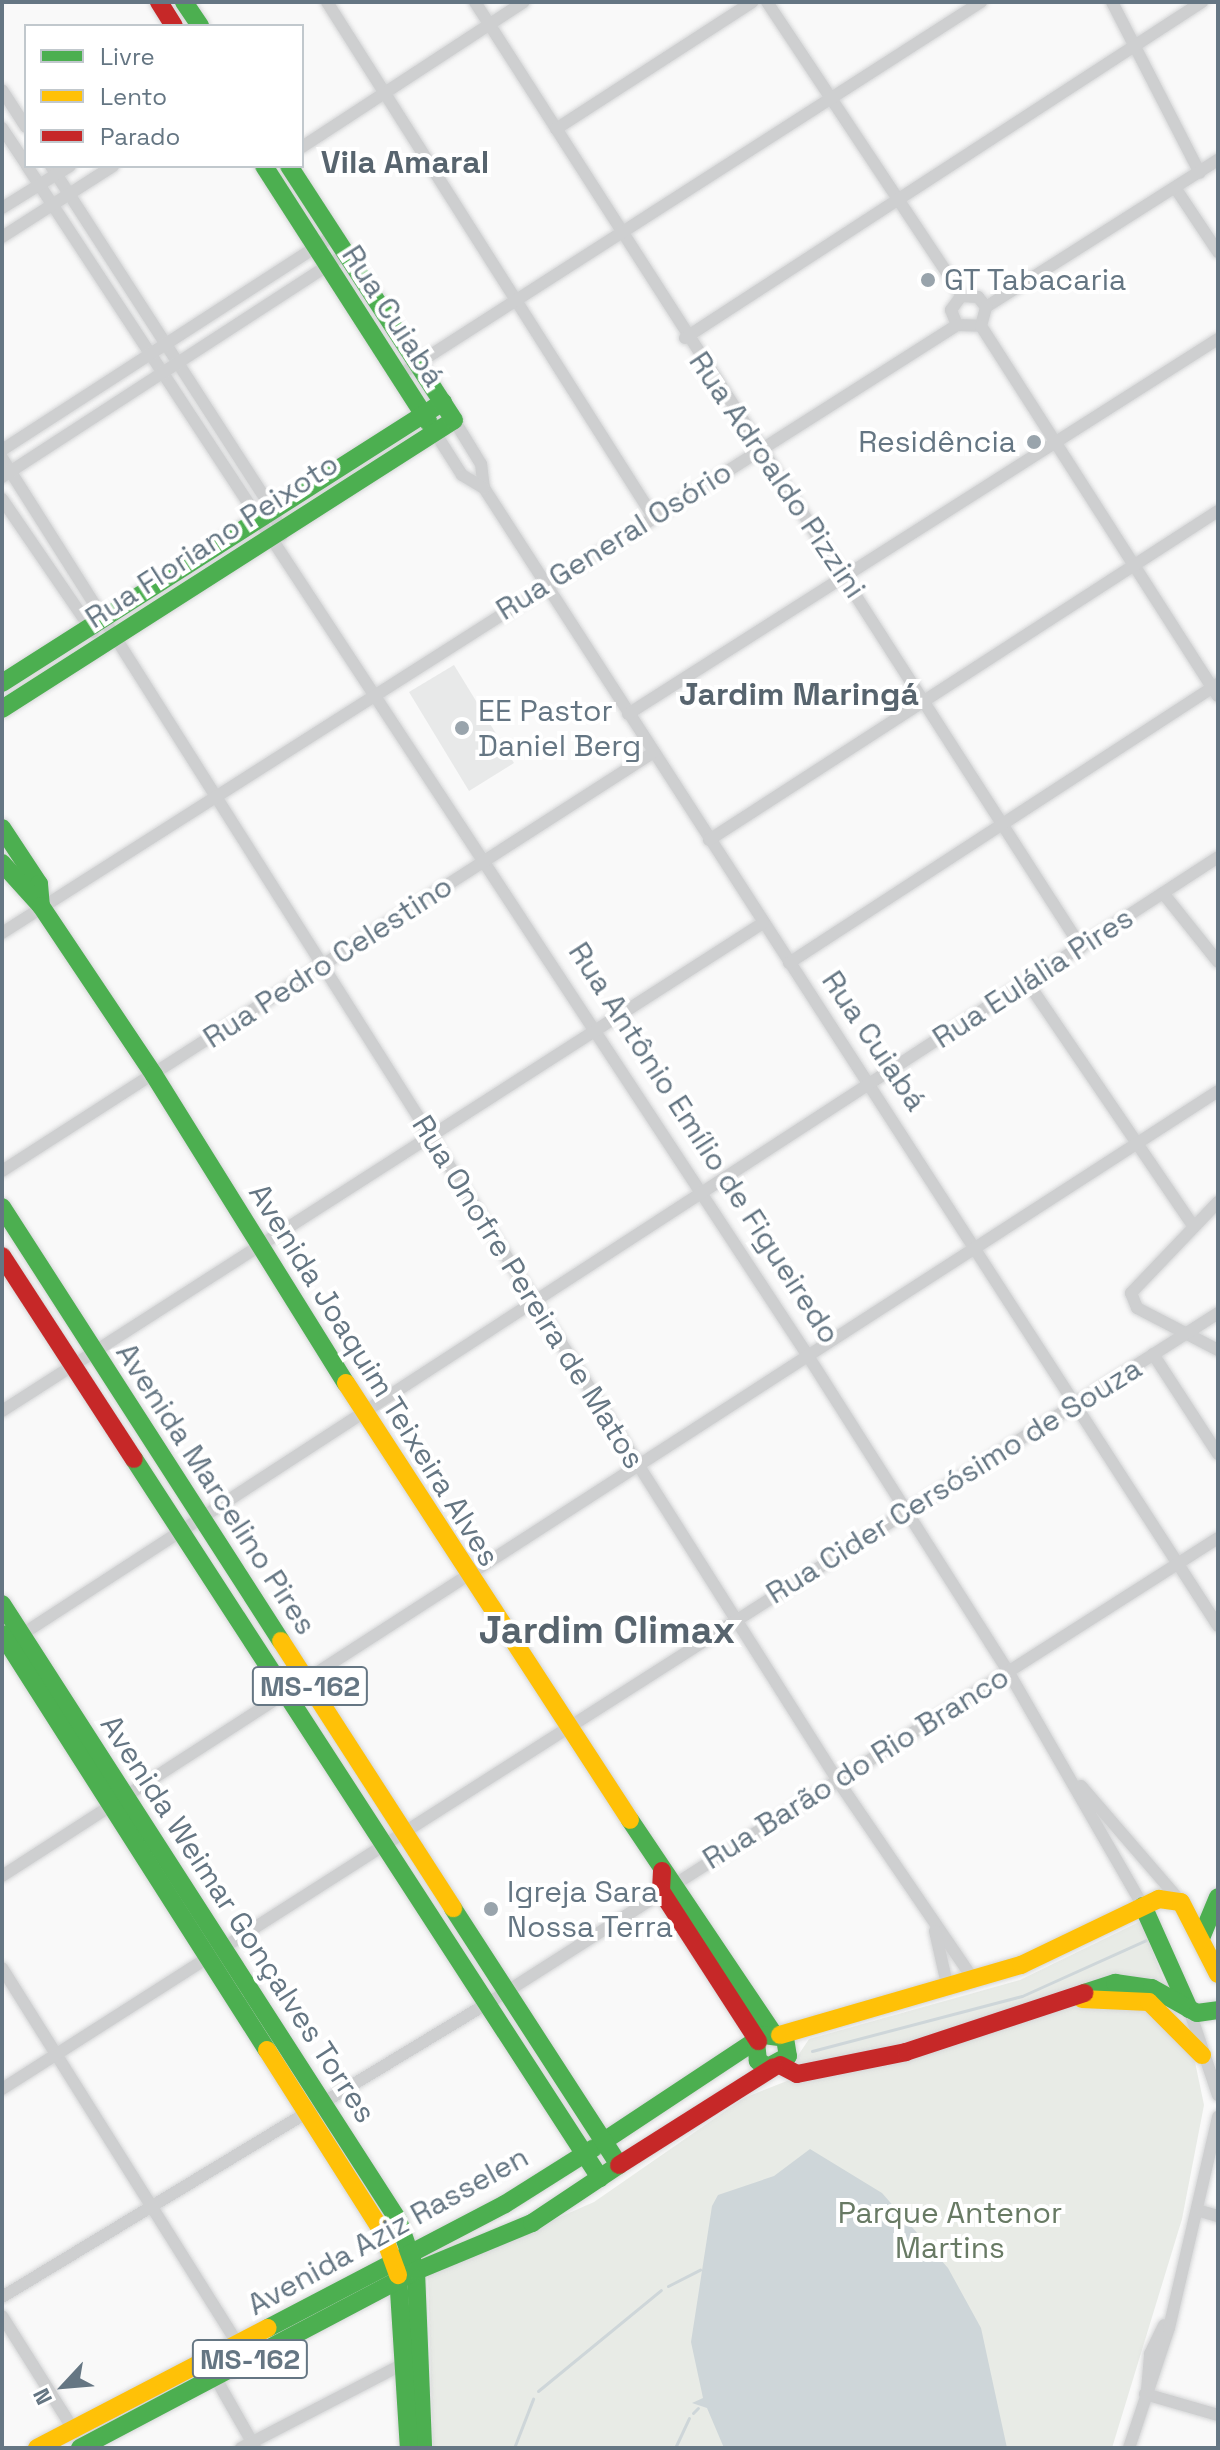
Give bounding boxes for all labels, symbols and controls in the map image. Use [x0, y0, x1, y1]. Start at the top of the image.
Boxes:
legend [24, 24, 304, 168]
text: Livre [100, 41, 155, 72]
text: Lento [100, 81, 167, 112]
text: Parado [100, 121, 180, 152]
district label: Vila Amaral [321, 143, 489, 181]
street label: Rua Cuiabá [334, 239, 452, 393]
place label: GT Tabacaria [944, 262, 1128, 298]
marker: GT Tabacaria [919, 271, 937, 289]
street label: Rua Adroaldo Pizzini [681, 345, 873, 605]
place label: Residência [858, 424, 1016, 460]
marker: Residência [1023, 431, 1045, 453]
street label: Rua Floriano Peixoto [79, 446, 345, 636]
street label: Rua General Osório [490, 454, 738, 628]
district label: Jardim Maringá [679, 675, 919, 713]
place label: EE Pastor Daniel Berg [478, 693, 641, 764]
marker: EE Pastor Daniel Berg [453, 719, 471, 737]
street label: Rua Pedro Celestino [197, 868, 459, 1056]
street label: Rua Eulália Pires [926, 900, 1140, 1056]
street label: Rua Antônio Emílio de Figueiredo [561, 936, 847, 1350]
street label: Rua Cuiabá [814, 964, 934, 1118]
street label: Rua Onofre Pereira de Matos [404, 1109, 652, 1475]
street label: Avenida Joaquim Teixeira Alves [241, 1177, 507, 1573]
street label: Avenida Marcelino Pires [108, 1336, 324, 1642]
street label: Rua Cider Cersósimo de Souza [760, 1350, 1148, 1612]
district label: Jardim Climax [479, 1608, 735, 1654]
street label: Rua Barão do Rio Branco [696, 1659, 1016, 1877]
road number: MS-162 [250, 1662, 370, 1710]
street label: Avenida Weimar Gonçalves Torres [92, 1708, 384, 2130]
place label: Igreja Sara Nossa Terra [507, 1874, 674, 1944]
marker: Igreja Sara Nossa Terra [482, 1900, 500, 1918]
street label: Avenida Aziz Rasselen [241, 2139, 535, 2323]
park label: Parque Antenor Martins [838, 2195, 1062, 2266]
road number: MS-162 [190, 2335, 310, 2383]
north arrow [24, 2346, 104, 2426]
text: N [27, 2384, 58, 2409]

